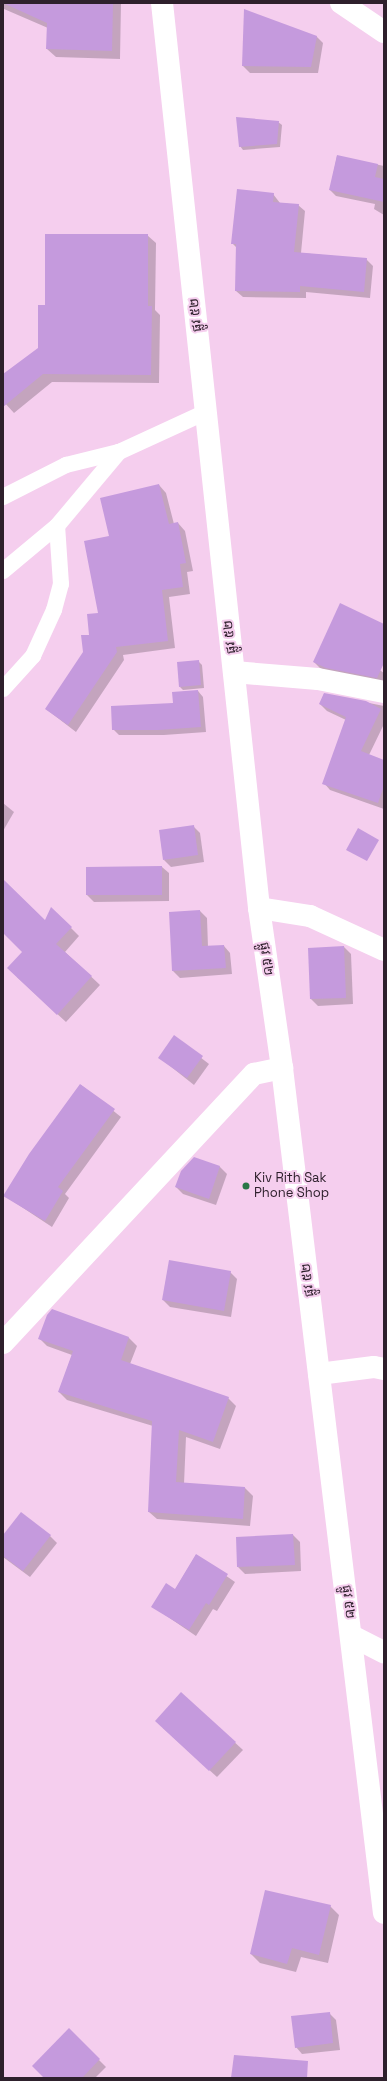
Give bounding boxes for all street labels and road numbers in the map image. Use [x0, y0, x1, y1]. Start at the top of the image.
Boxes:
street label: ផ្លូវ ៥២ [186, 297, 206, 333]
street label: ផ្លូវ ៥២ [220, 619, 240, 655]
street label: ផ្លូវ ៥២ [256, 941, 276, 977]
street label: ផ្លូវ ៥២ [298, 1262, 318, 1298]
street label: ផ្លូវ ៥២ [338, 1584, 358, 1620]

